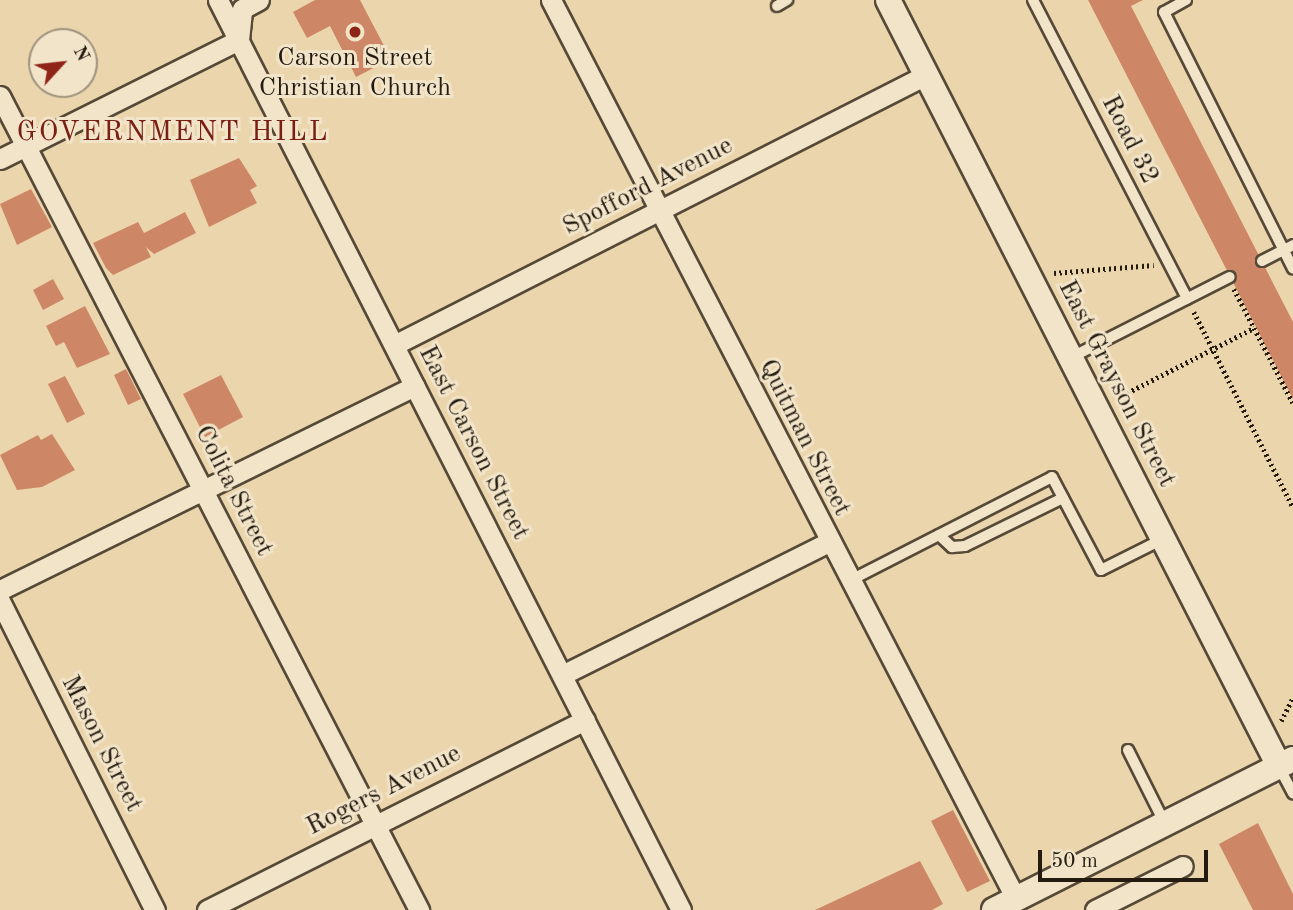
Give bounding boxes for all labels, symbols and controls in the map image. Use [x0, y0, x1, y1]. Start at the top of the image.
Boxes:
marker: Carson Street Christian Church [347, 24, 363, 40]
north arrow [28, 28, 98, 98]
text: N [69, 43, 92, 65]
place label: Carson Street Christian Church [259, 43, 451, 104]
street label: Road 32 [1093, 90, 1165, 190]
district label: GOVERNMENT HILL [18, 116, 328, 150]
street label: Spofford Avenue [558, 131, 738, 243]
street label: East Grayson Street [1050, 275, 1182, 493]
street label: East Carson Street [411, 341, 535, 545]
street label: Quitman Street [751, 354, 857, 522]
street label: Colita Street [187, 420, 279, 562]
street label: Mason Street [53, 671, 149, 817]
street label: Rogers Avenue [301, 739, 467, 843]
scale bar [1041, 836, 1211, 880]
text: 50 m [1051, 851, 1098, 872]

